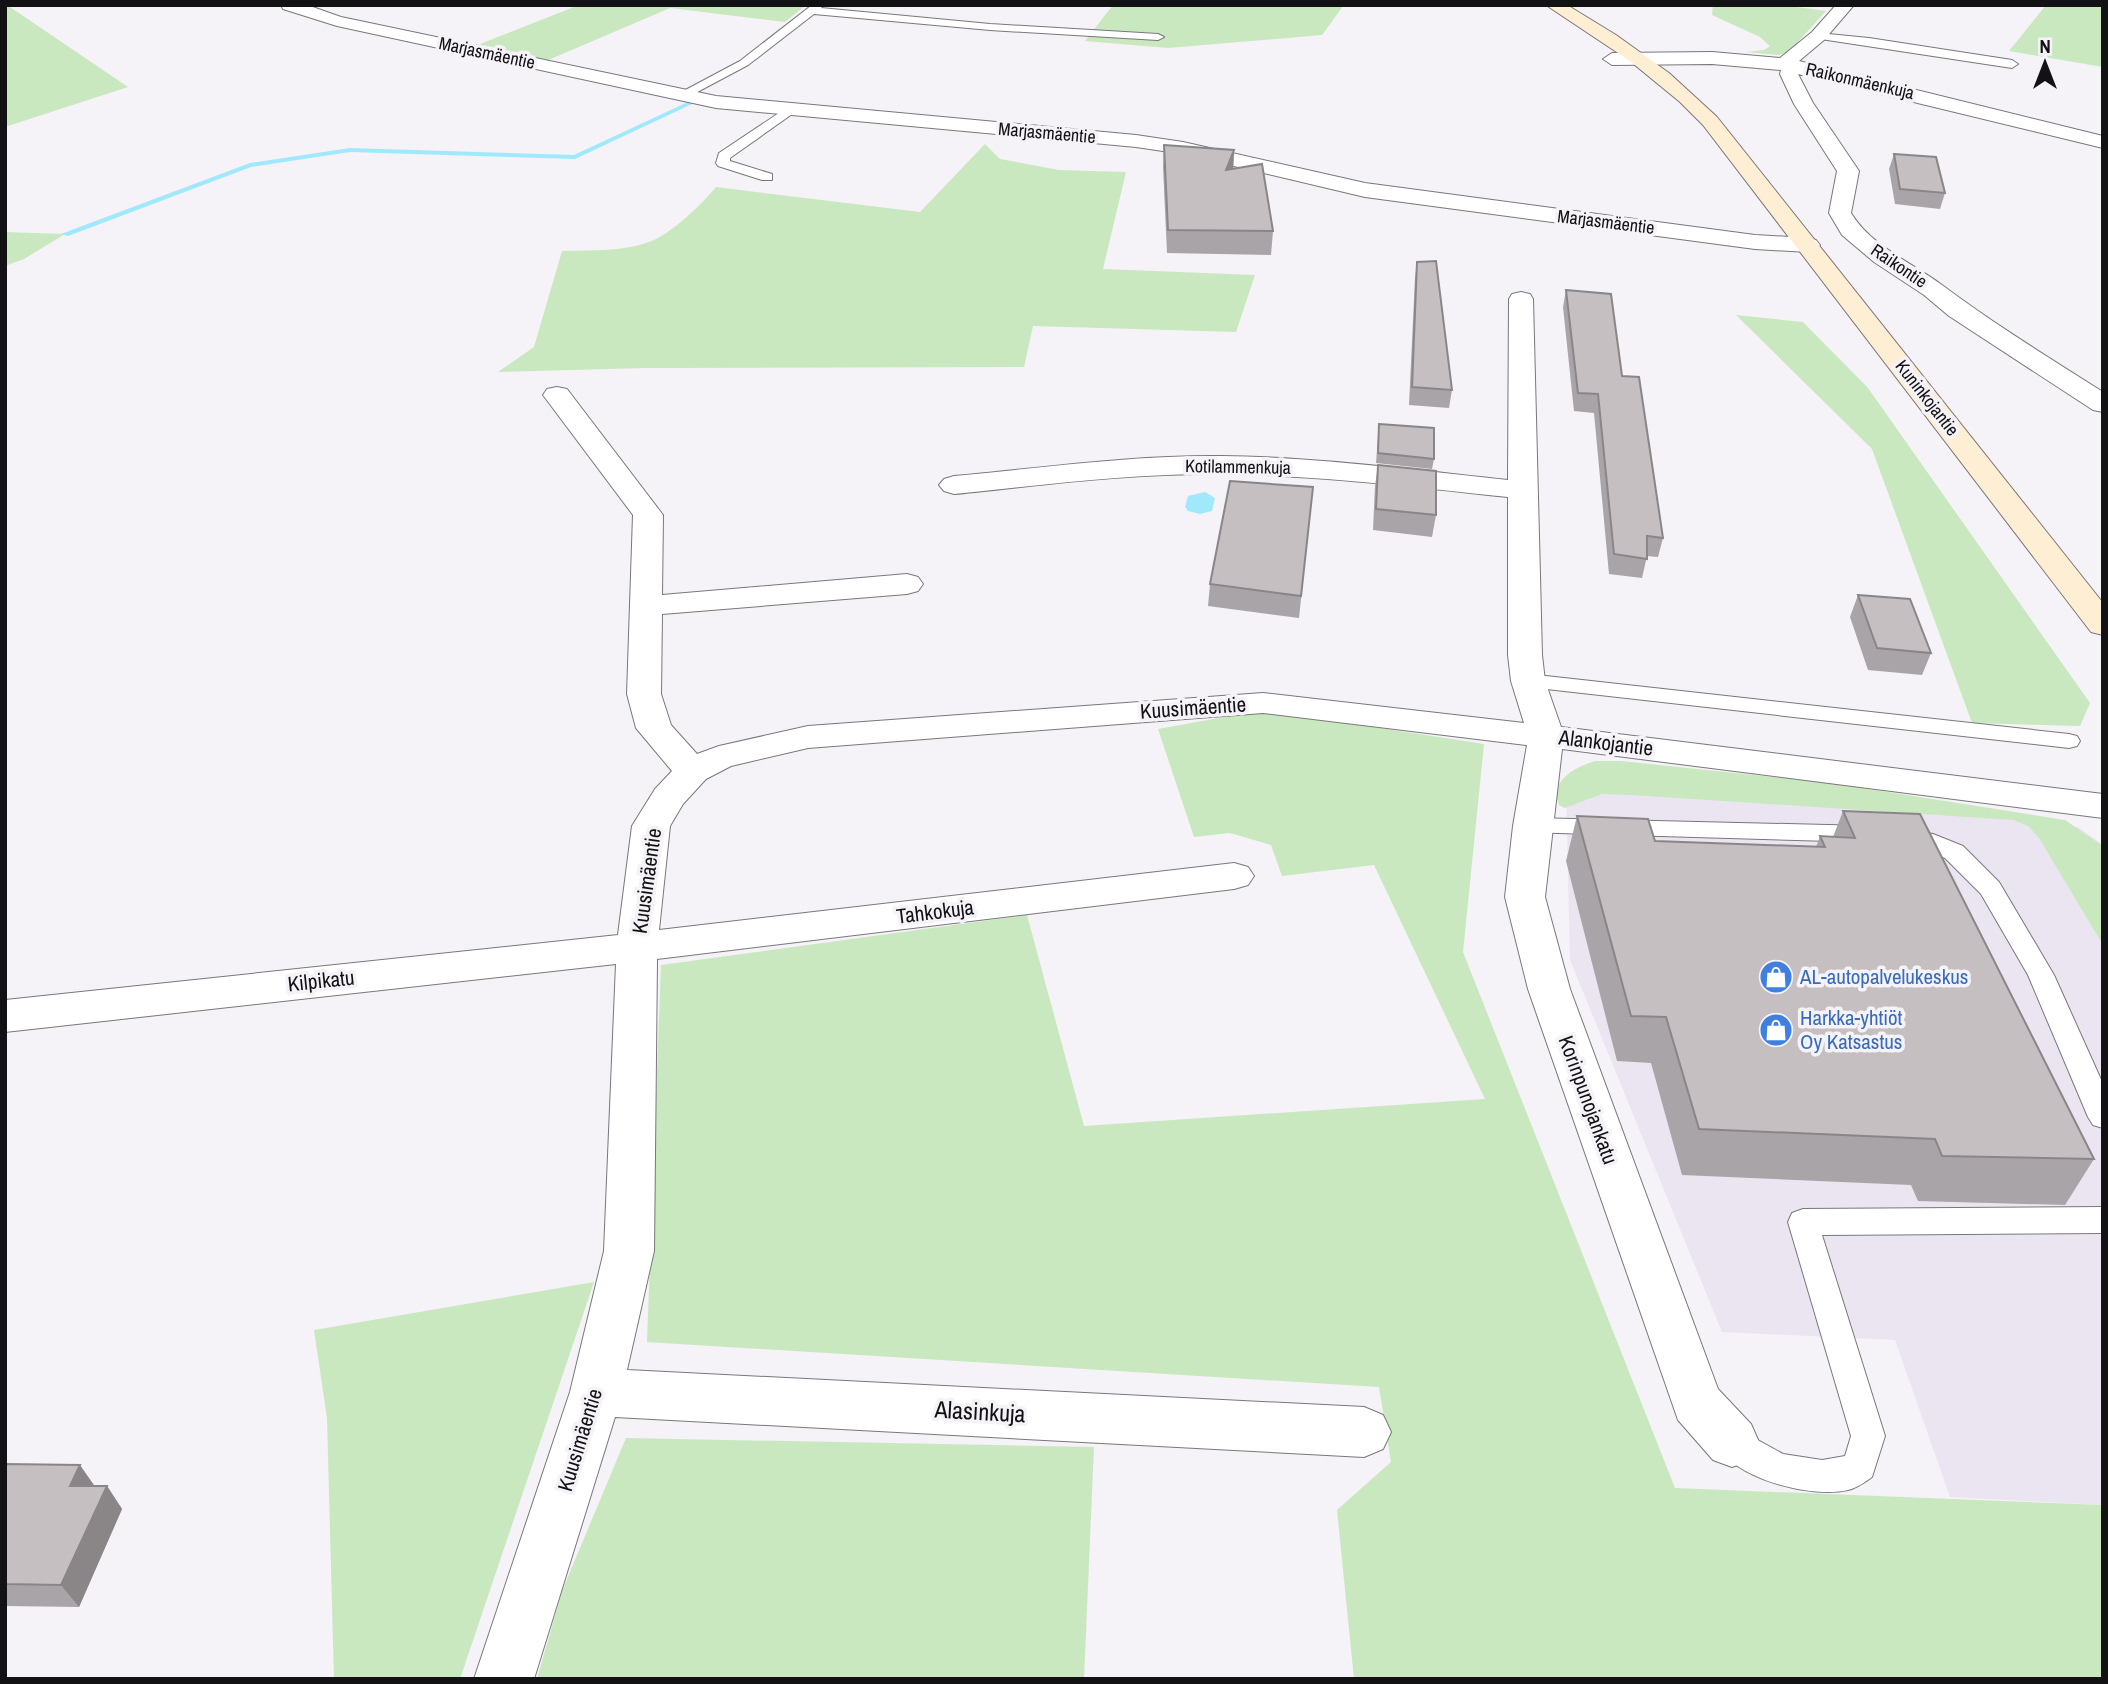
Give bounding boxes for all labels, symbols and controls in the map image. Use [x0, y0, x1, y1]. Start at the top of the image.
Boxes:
north arrow [2010, 28, 2080, 98]
street label: Marjasmäentie [437, 30, 537, 75]
text: N [2039, 33, 2051, 59]
street label: Raikonmäenkuja [1803, 56, 1917, 105]
street label: Marjasmäentie [997, 116, 1097, 149]
street label: Marjasmäentie [1556, 203, 1656, 240]
street label: Raikontie [1866, 238, 1932, 294]
street label: Kuninkojantie [1890, 354, 1965, 441]
street label: Kotilammenkuja [1185, 453, 1291, 480]
street label: Kuusimäentie [1139, 689, 1247, 726]
street label: Alankojantie [1556, 722, 1655, 763]
street label: Kuusimäentie [625, 826, 668, 936]
street label: Tahkokuja [895, 892, 976, 931]
shop icon: AL-autopalvelukeskus [1757, 958, 1795, 996]
place label: AL-autopalvelukeskus [1799, 962, 1968, 991]
street label: Kilpikatu [286, 963, 356, 998]
place label: Harkka-yhtiöt Oy Katsastus [1800, 1003, 1903, 1056]
shop icon: Harkka-yhtiöt Oy Katsastus [1757, 1011, 1795, 1049]
street label: Korinpunojankatu [1552, 1031, 1625, 1168]
street label: Kuusimäentie [550, 1385, 609, 1495]
street label: Alasinkuja [933, 1393, 1026, 1429]

